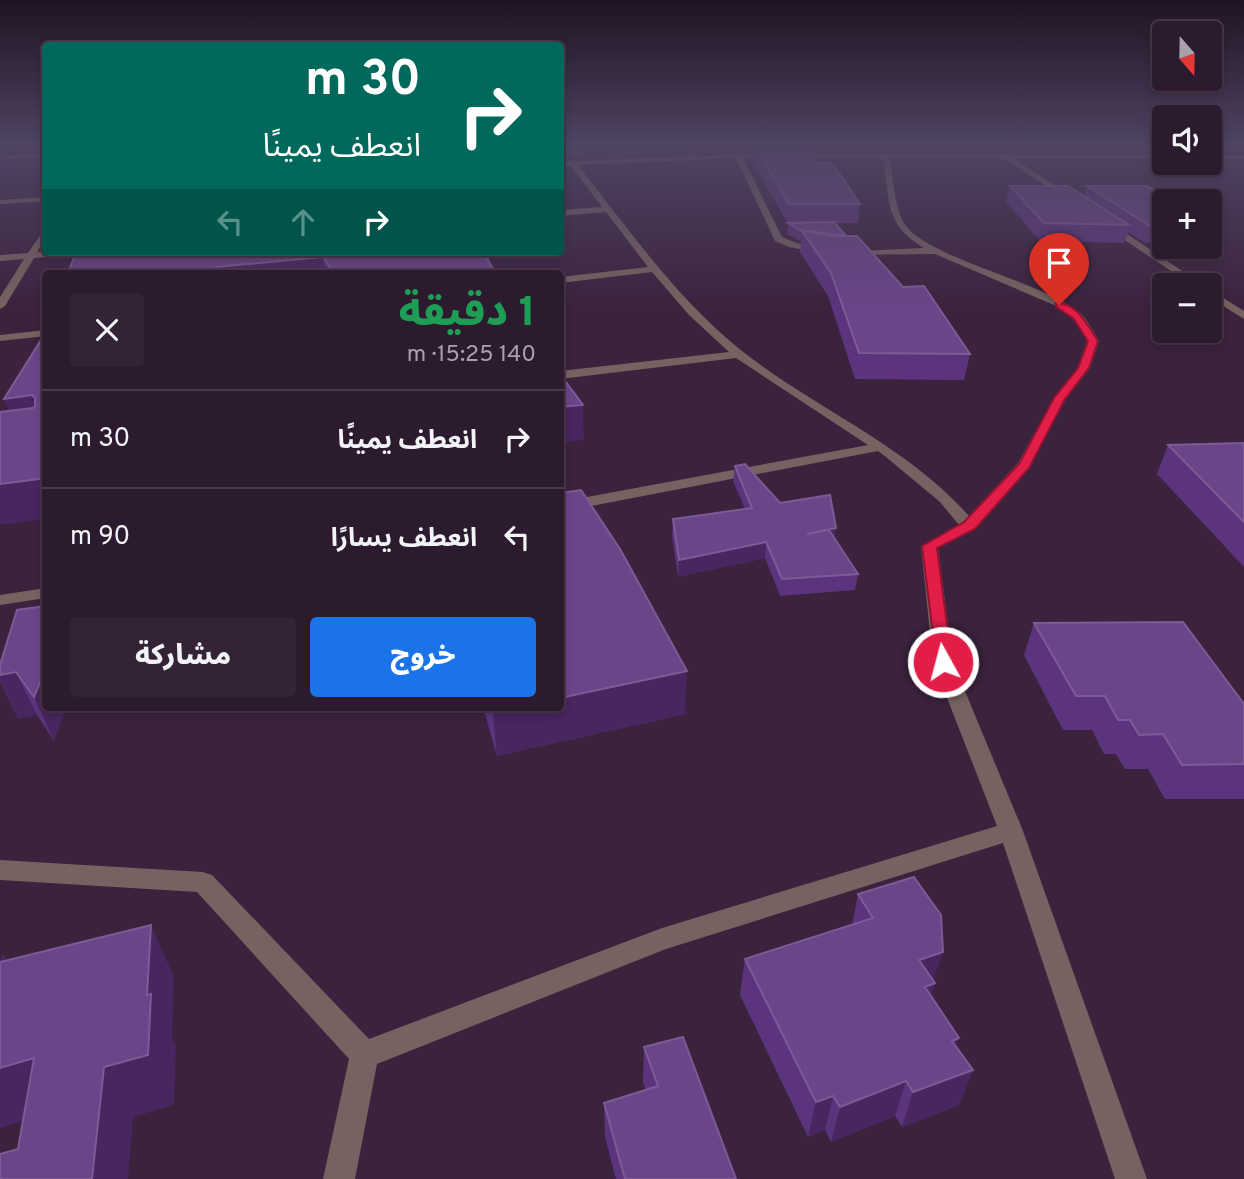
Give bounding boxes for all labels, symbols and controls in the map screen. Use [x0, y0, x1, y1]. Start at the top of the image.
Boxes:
north arrow [1152, 21, 1222, 91]
map controls [1152, 21, 1222, 343]
text: 30 m [305, 51, 421, 113]
icon: right [445, 70, 536, 161]
button: sound [1152, 105, 1222, 175]
text: انعطف يمينًا [262, 128, 421, 168]
button: + [1152, 189, 1222, 259]
icon: left [211, 203, 249, 241]
icon: ahead [284, 203, 322, 241]
icon: right [357, 203, 395, 241]
pin [1029, 233, 1089, 305]
icon: arrive [1040, 244, 1078, 282]
button: − [1152, 273, 1222, 343]
text: 1 دقيقة [398, 288, 536, 341]
button: close [70, 293, 144, 367]
text: 140 m · 15:25 [407, 341, 536, 370]
icon: right [498, 420, 536, 458]
text: 30 m [70, 423, 130, 456]
text: انعطف يمينًا [338, 425, 477, 458]
icon: left [498, 518, 536, 556]
text: 90 m [70, 521, 130, 554]
text: انعطف يسارًا [331, 523, 477, 556]
button: مشاركة [70, 617, 296, 697]
button: خروج [310, 617, 536, 697]
position arrow [906, 625, 980, 699]

